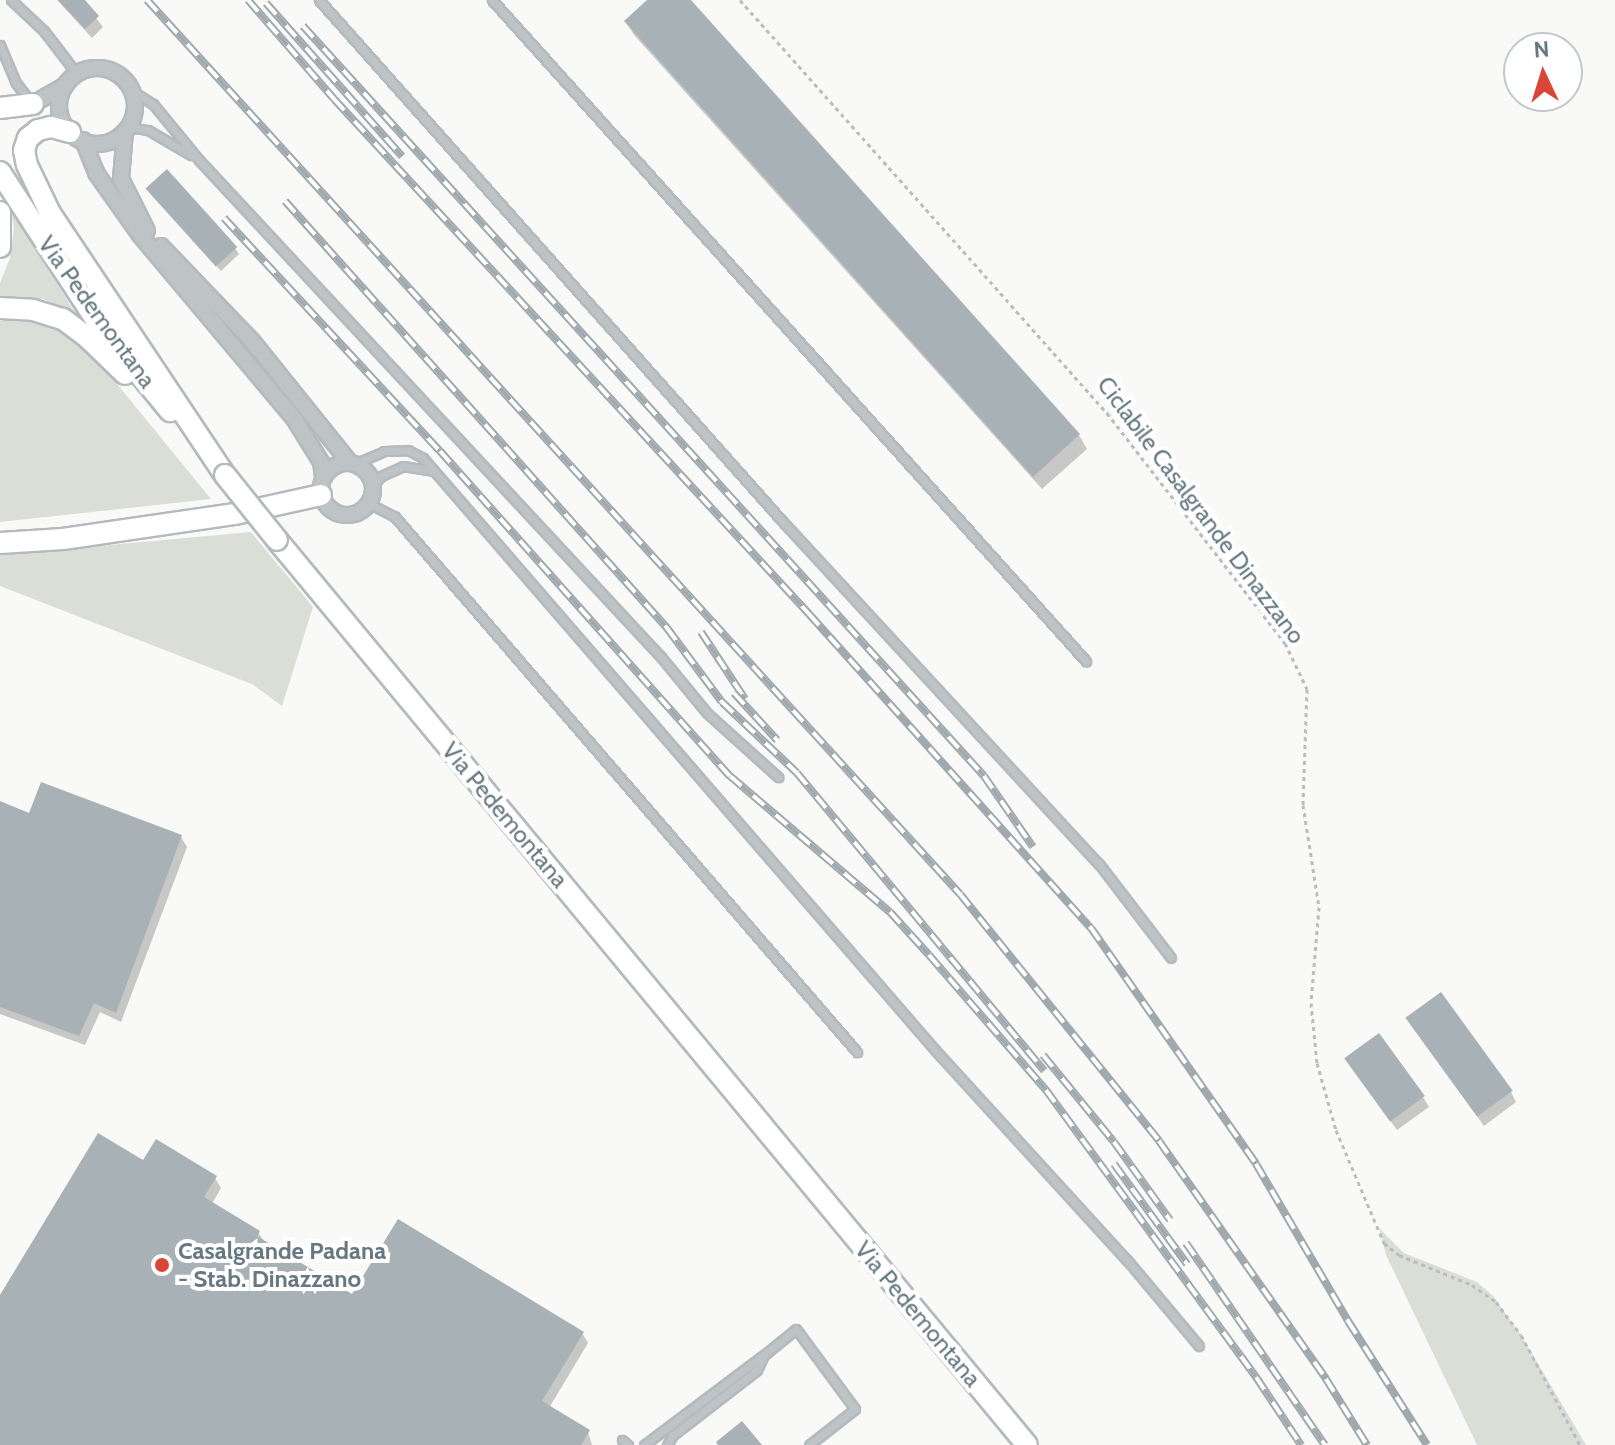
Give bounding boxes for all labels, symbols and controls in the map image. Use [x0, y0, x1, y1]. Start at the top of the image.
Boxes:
north arrow [1503, 32, 1583, 112]
text: N [1533, 36, 1550, 64]
street label: Via Pedemontana [32, 230, 162, 394]
street label: Ciclabile Casalgrande Dinazzano [1091, 371, 1311, 649]
street label: Via Pedemontana [436, 736, 574, 894]
street label: Via Pedemontana [849, 1235, 987, 1393]
place label: Casalgrande Padana - Stab. Dinazzano [178, 1237, 386, 1293]
marker: Casalgrande Padana - Stab. Dinazzano [153, 1256, 171, 1274]

